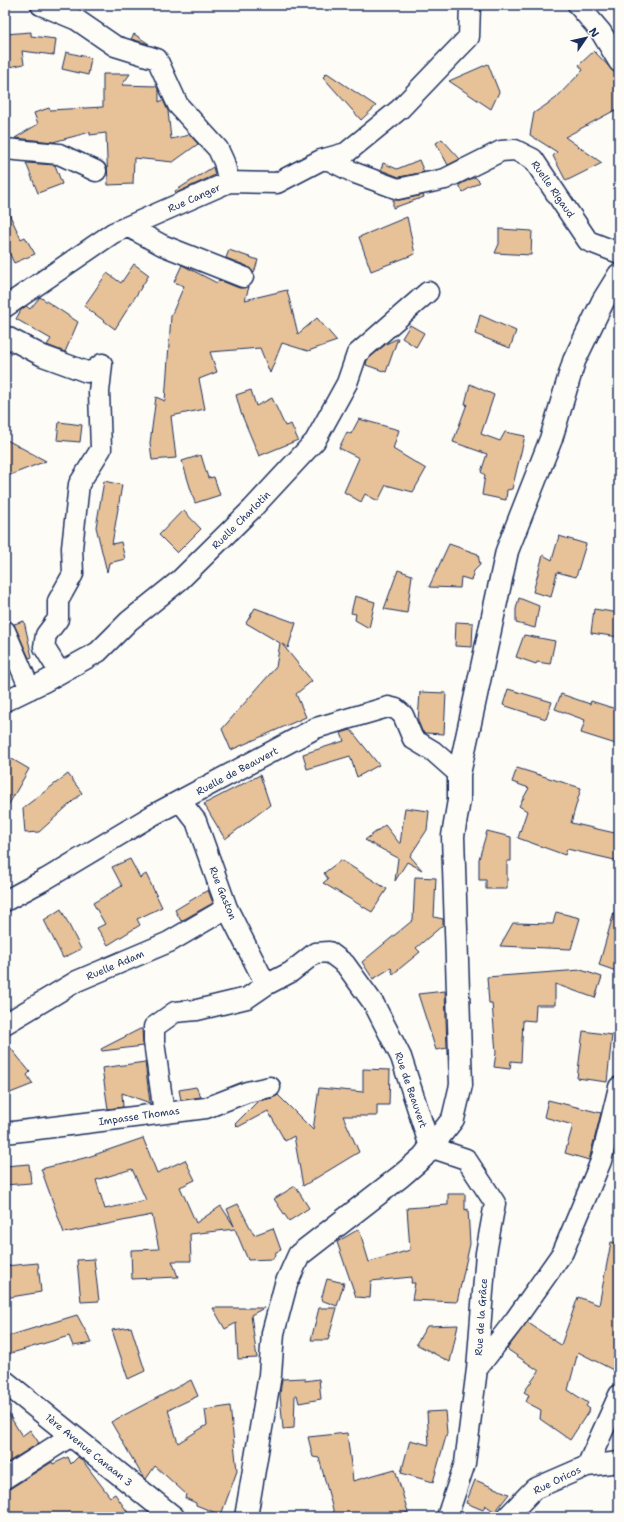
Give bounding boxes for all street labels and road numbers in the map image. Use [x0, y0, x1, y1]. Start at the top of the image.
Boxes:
street label: Ruelle Rigaud [529, 158, 578, 221]
street label: Rue Canger [166, 181, 222, 215]
street label: Ruelle Charlotin [209, 488, 273, 552]
street label: Ruelle de Beauvert [194, 744, 280, 798]
street label: Rue Gaston [206, 865, 240, 921]
street label: Ruelle Adam [84, 947, 146, 983]
street label: Rue de Beauvert [392, 1050, 430, 1130]
street label: Impasse Thomas [98, 1104, 181, 1128]
street label: Rue de la Grâce [472, 1277, 490, 1356]
street label: 1ère Avenue Canaan 3 [43, 1411, 135, 1489]
street label: Rue Oricos [531, 1463, 583, 1497]

